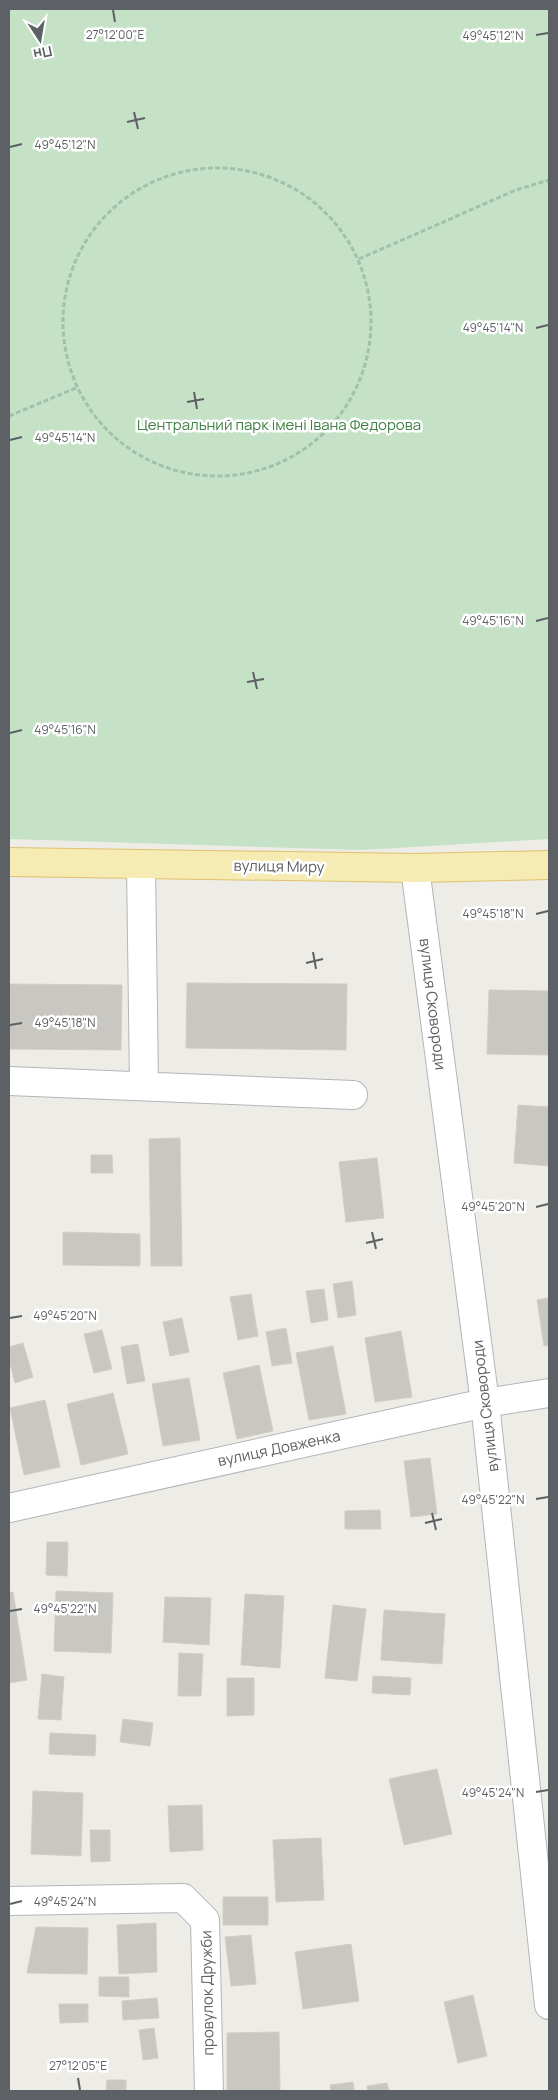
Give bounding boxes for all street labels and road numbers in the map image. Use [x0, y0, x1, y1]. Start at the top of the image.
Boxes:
street label: вулиця Миру [233, 855, 325, 877]
street label: вулиця Сковороди [415, 937, 451, 1071]
street label: вулиця Сковороди [467, 1339, 503, 1473]
street label: вулиця Довженка [216, 1425, 342, 1471]
street label: провулок Дружби [195, 1930, 219, 2056]

